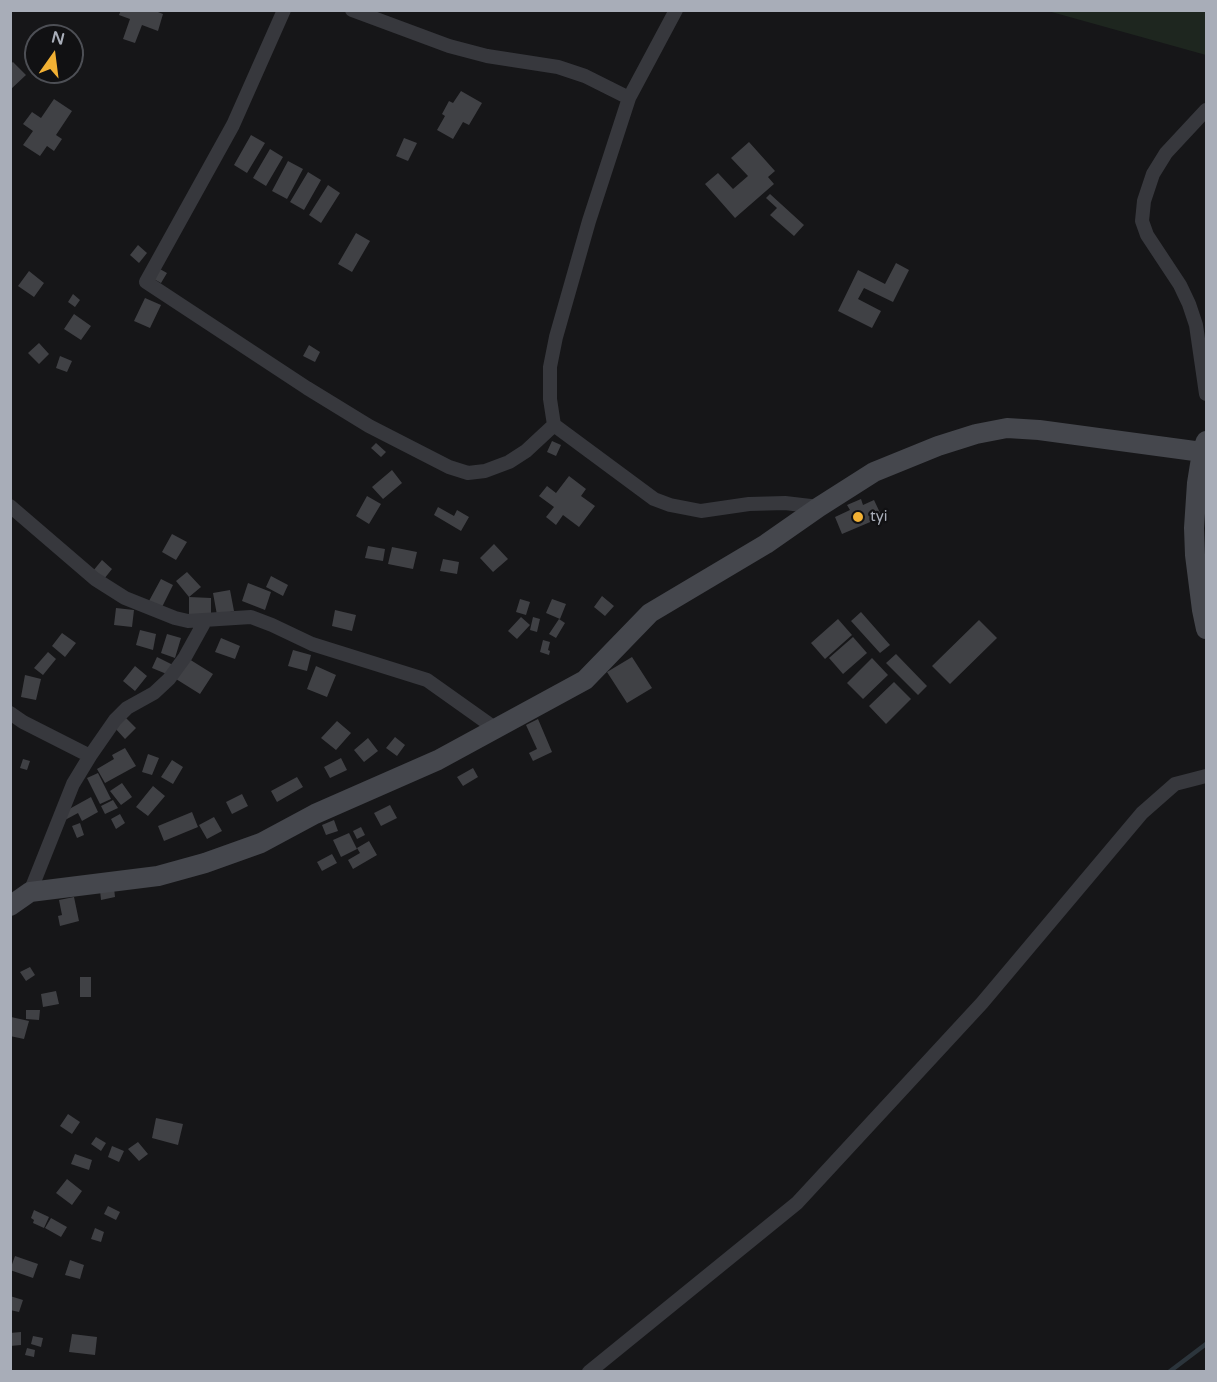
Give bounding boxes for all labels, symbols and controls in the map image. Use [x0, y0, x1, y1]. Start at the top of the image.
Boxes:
north arrow [24, 24, 84, 84]
text: N [49, 27, 67, 50]
place label: tyi [870, 508, 887, 526]
marker: tyi [851, 510, 865, 524]

